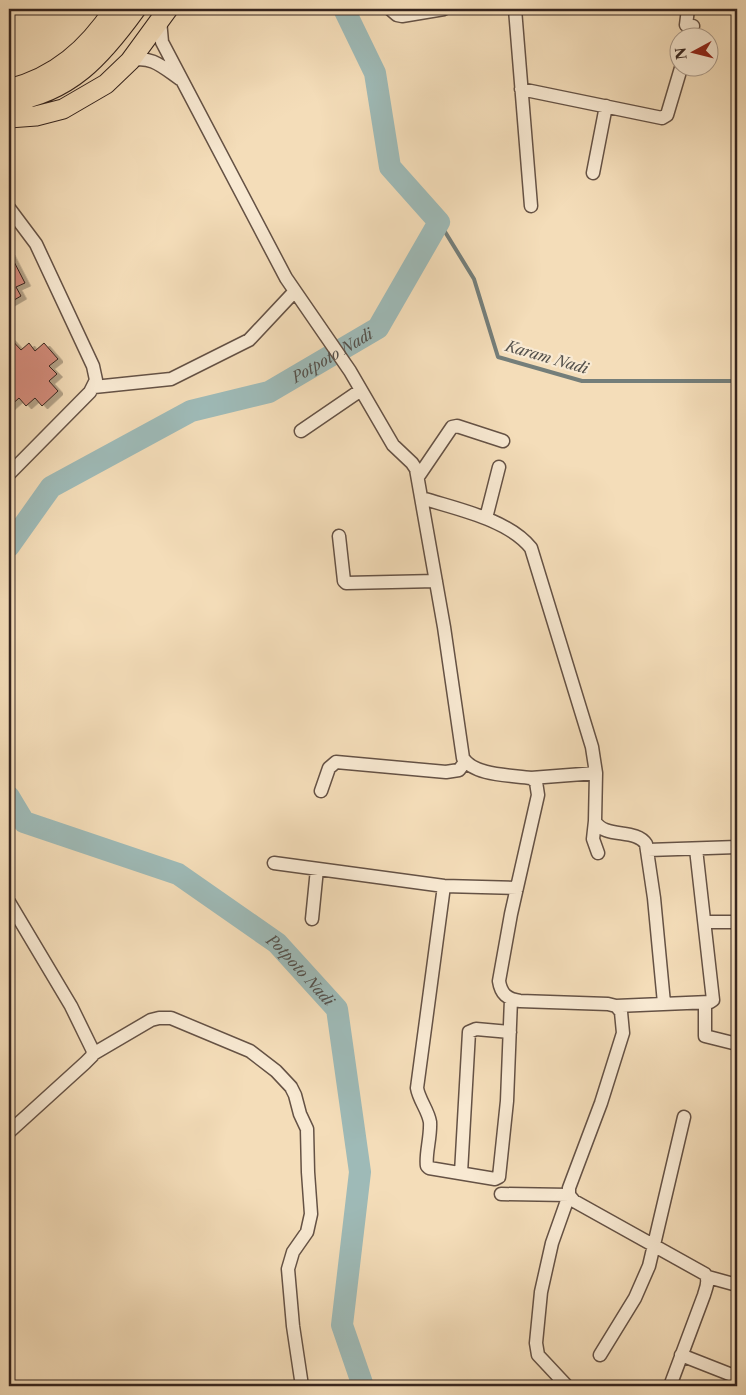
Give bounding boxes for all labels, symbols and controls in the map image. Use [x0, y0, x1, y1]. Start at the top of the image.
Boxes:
north arrow [668, 28, 718, 78]
text: N [671, 46, 691, 61]
water label: Potpoto Nadi [287, 323, 377, 387]
water label: Karam Nadi [503, 336, 592, 378]
water label: Potpoto Nadi [263, 929, 339, 1010]

